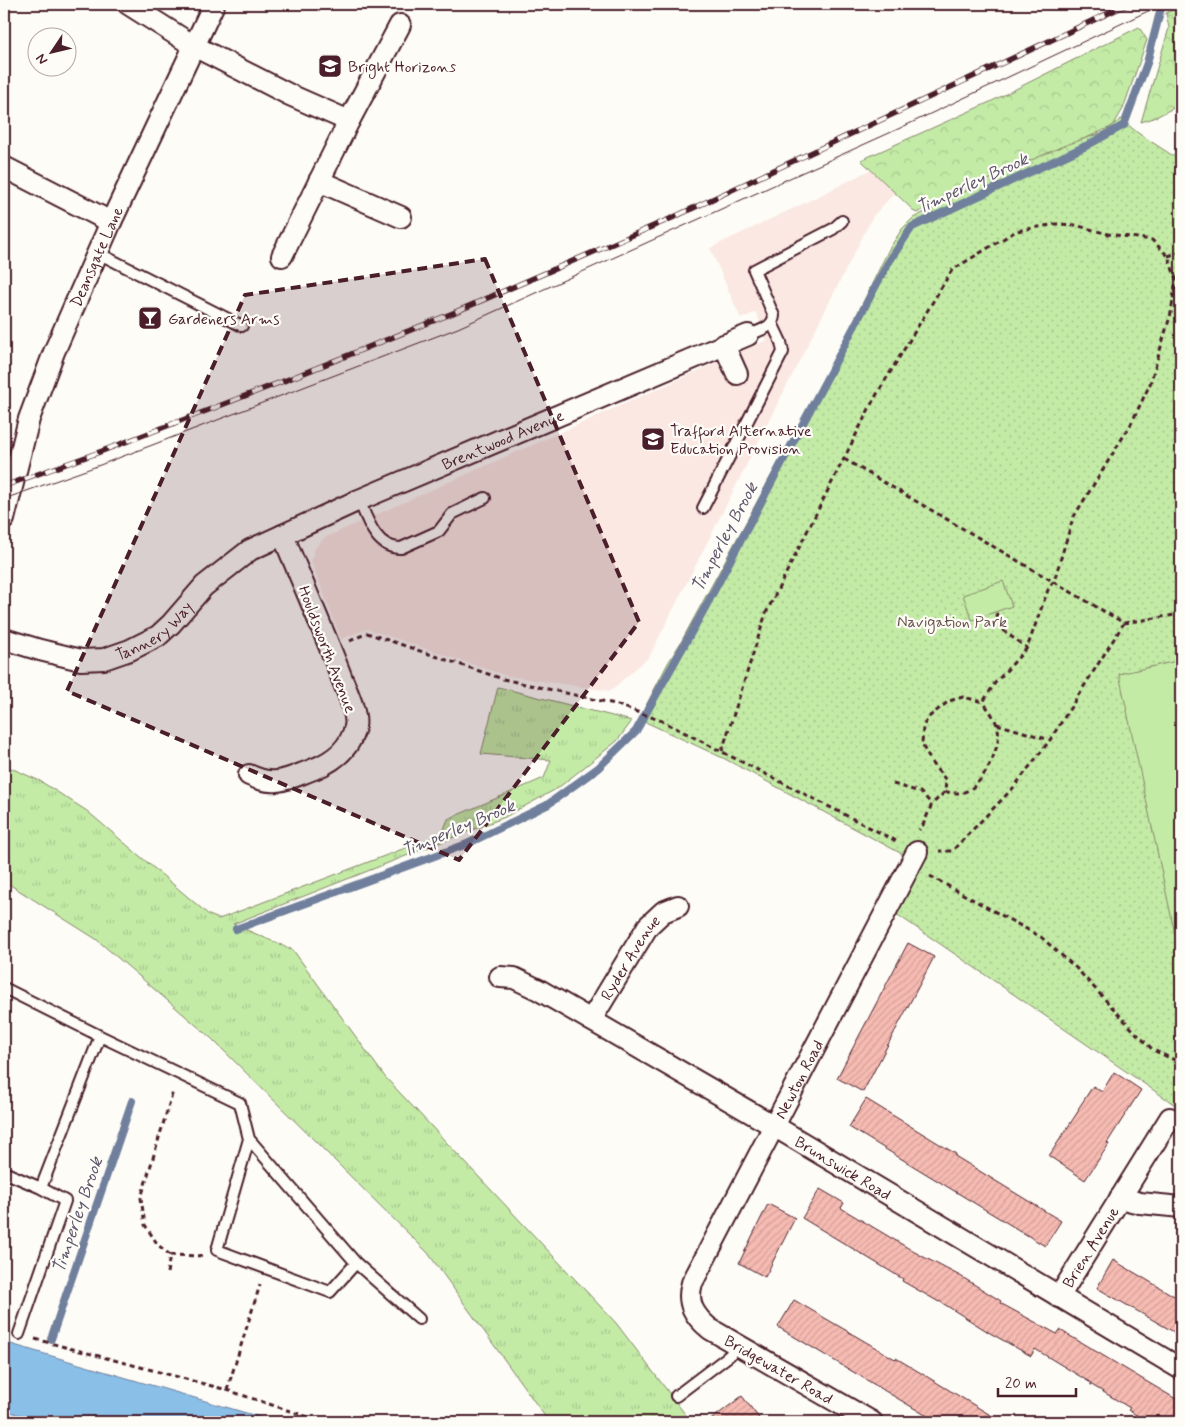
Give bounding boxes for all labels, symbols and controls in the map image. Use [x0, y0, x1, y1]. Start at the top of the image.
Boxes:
north arrow [28, 28, 78, 78]
text: N [32, 50, 52, 68]
school or university icon: Bright Horizons [317, 53, 343, 79]
place label: Bright Horizons [348, 57, 456, 79]
water label: Timperley Brook [913, 147, 1033, 220]
street label: Deansgate Lane [66, 203, 129, 311]
bar icon: Gardeners Arms [137, 305, 163, 331]
place label: Gardeners Arms [168, 309, 280, 330]
street label: Brentwood Avenue [439, 405, 568, 476]
place label: Trafford Alternative Education Provision [670, 421, 812, 460]
school or university icon: Trafford Alternative Education Provision [640, 426, 666, 452]
water label: Timperley Brook [686, 478, 764, 597]
street label: Houldsworth Avenue [293, 583, 361, 716]
street label: Tannery Way [113, 597, 198, 666]
park label: Navigation Park [897, 612, 1007, 634]
water label: Timperley Brook [398, 794, 520, 864]
street label: Ryder Avenue [596, 911, 665, 1005]
street label: Newton Road [771, 1037, 829, 1123]
street label: Brunswick Road [790, 1132, 895, 1206]
water label: Timperley Brook [47, 1153, 109, 1276]
street label: Brien Avenue [1058, 1203, 1125, 1292]
street label: Bridgewater Road [720, 1331, 836, 1410]
scale bar [998, 1366, 1075, 1398]
text: 20 m [1005, 1374, 1037, 1394]

